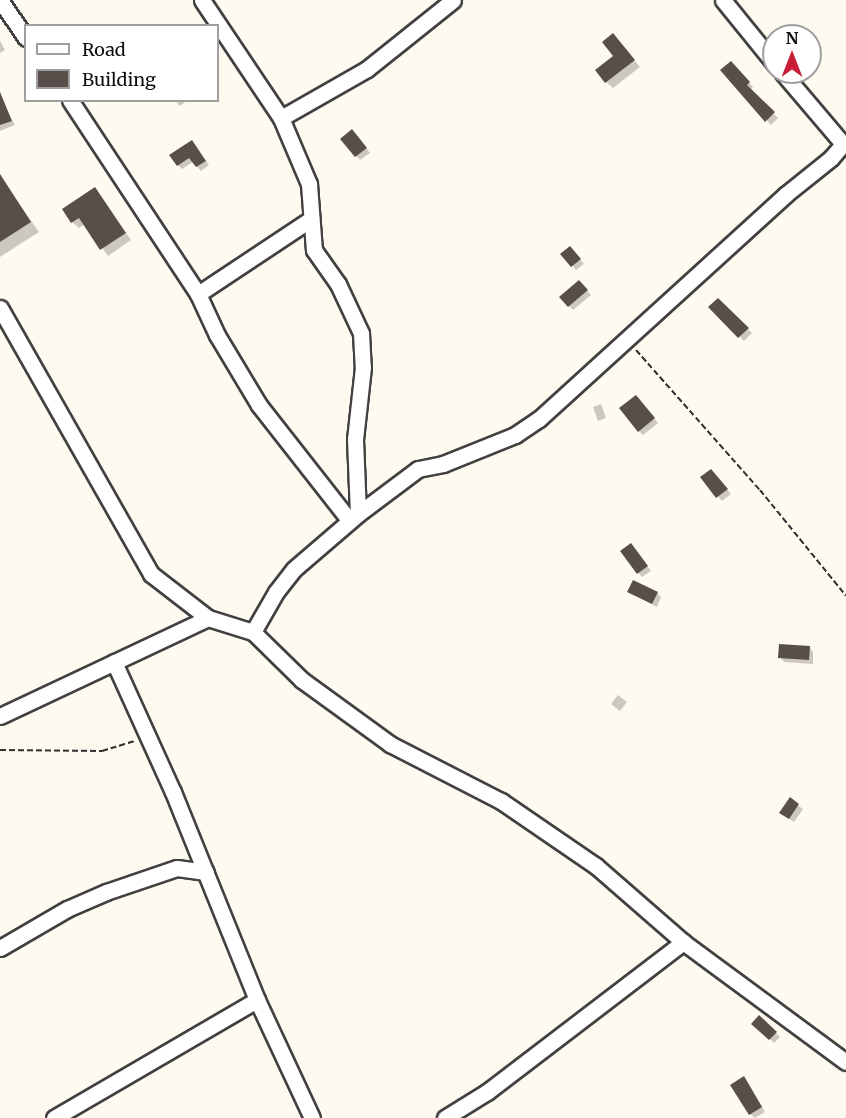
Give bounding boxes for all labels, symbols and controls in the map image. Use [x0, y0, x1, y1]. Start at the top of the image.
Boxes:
legend [24, 24, 219, 102]
north arrow [762, 24, 822, 84]
text: N [786, 28, 798, 48]
text: Road [82, 38, 126, 61]
text: Building [82, 68, 156, 91]

